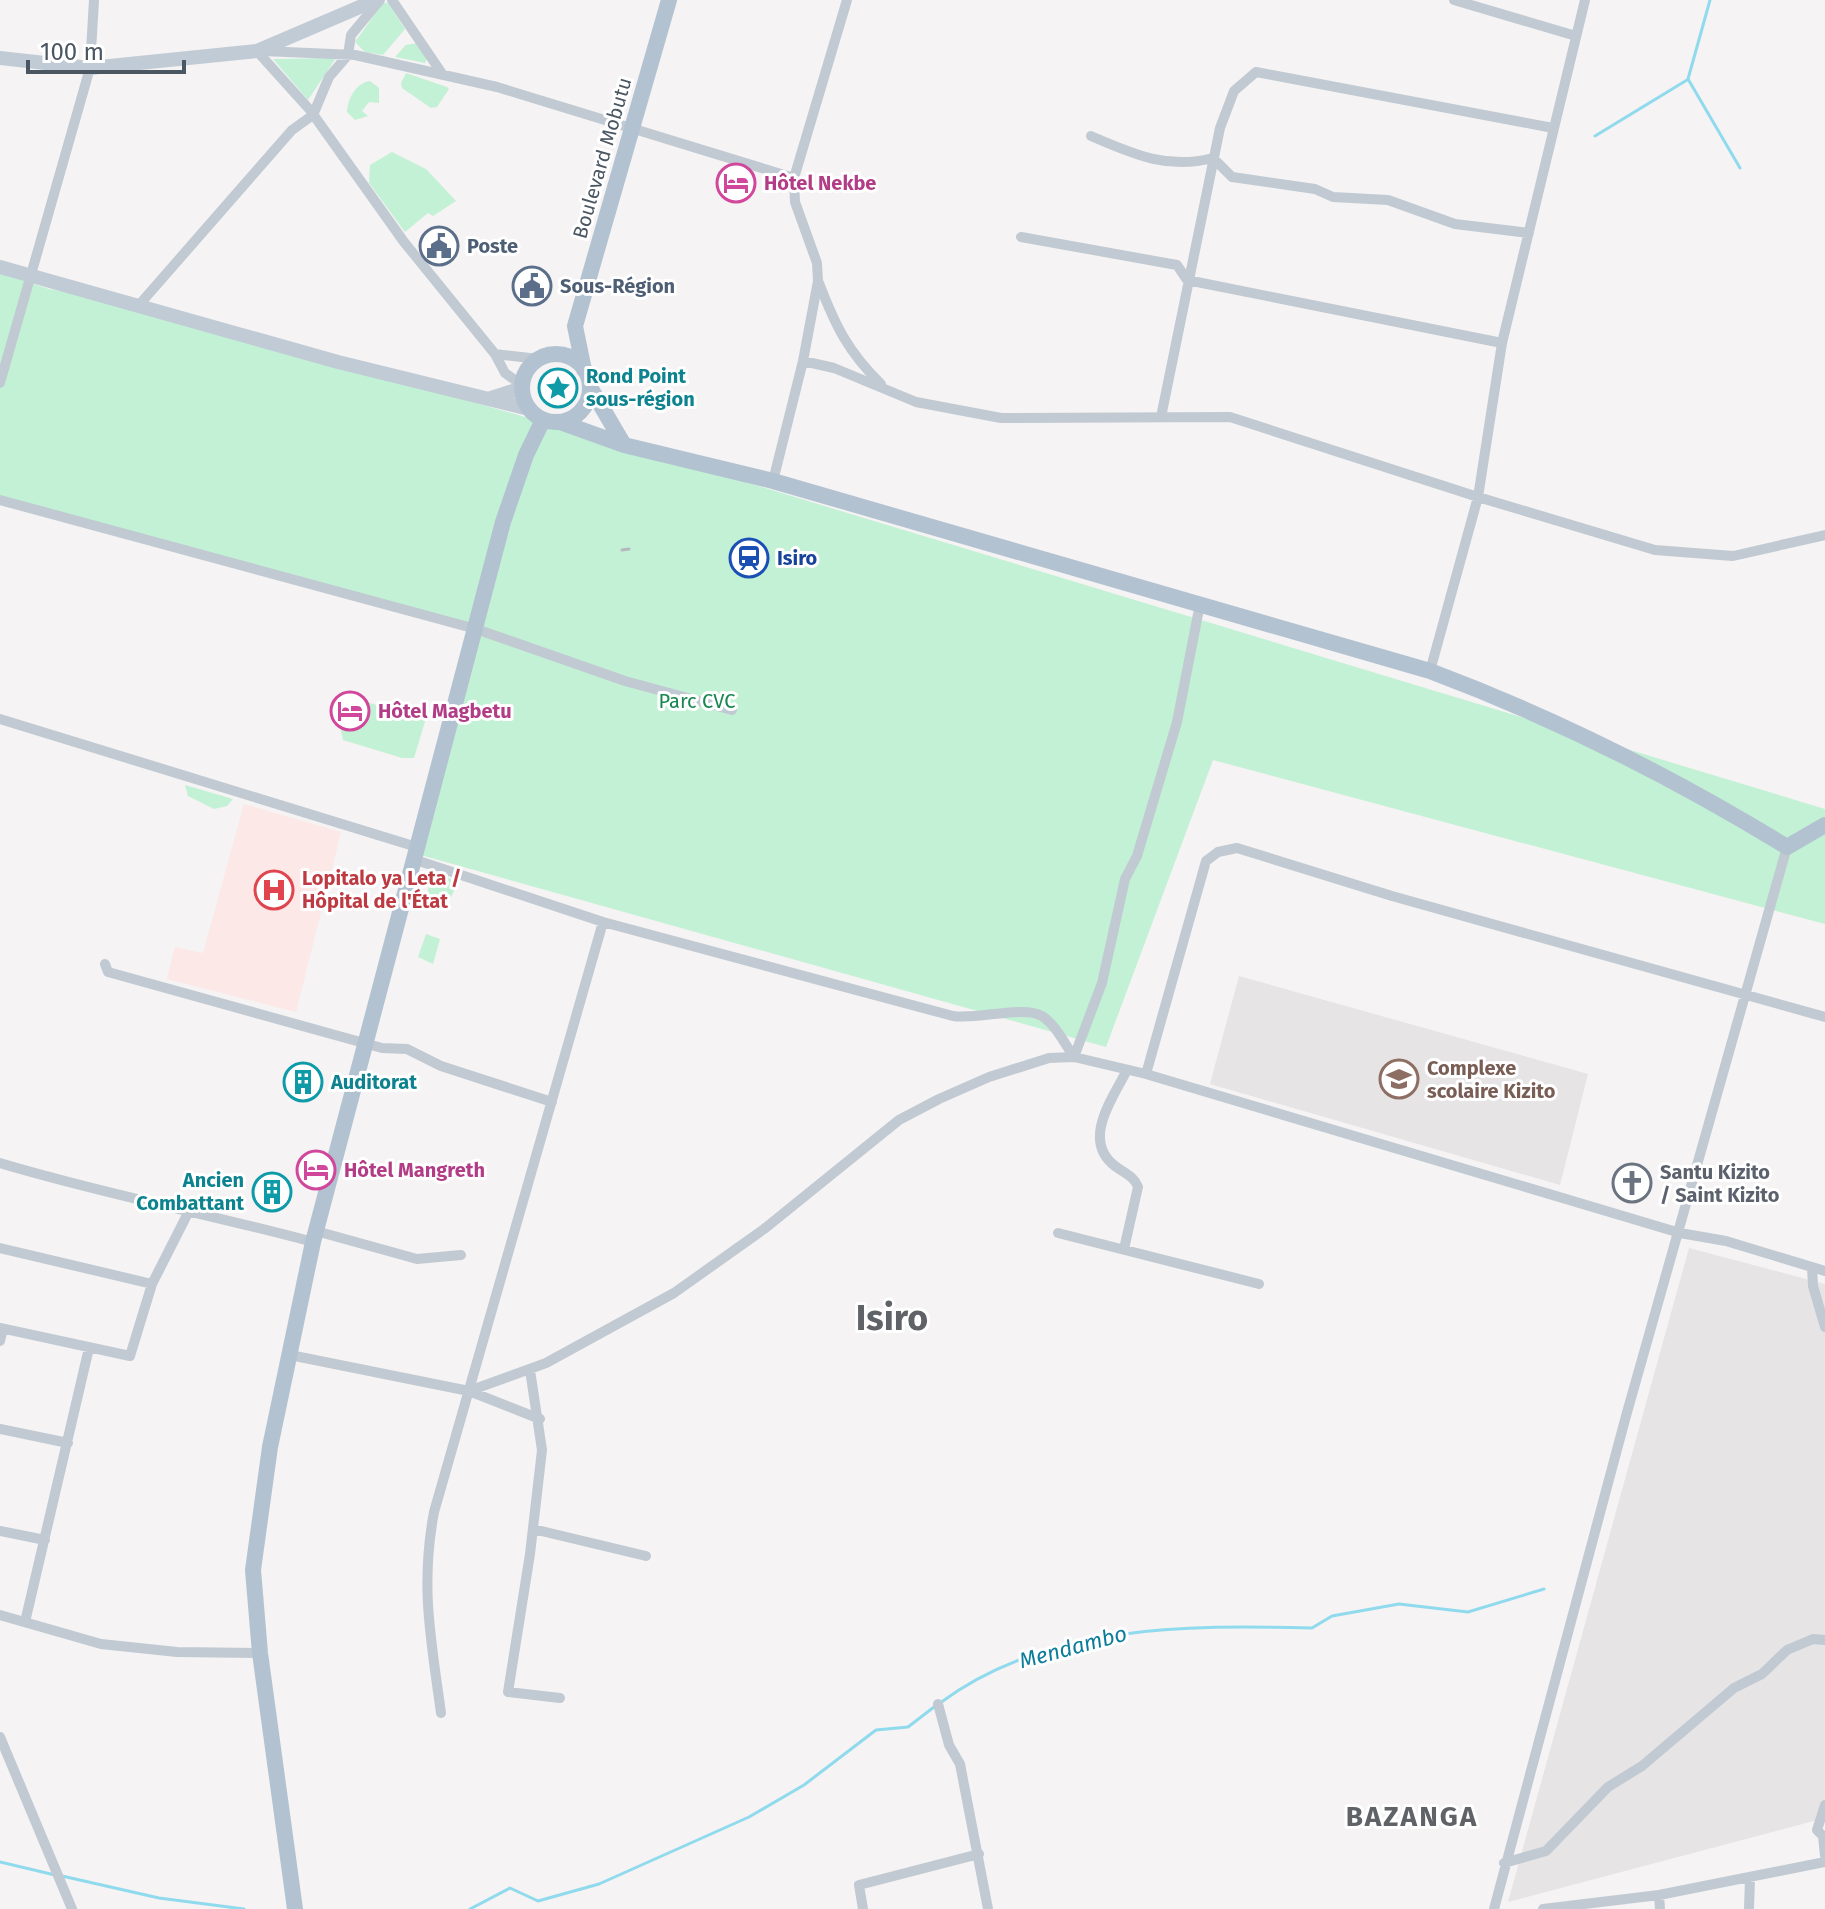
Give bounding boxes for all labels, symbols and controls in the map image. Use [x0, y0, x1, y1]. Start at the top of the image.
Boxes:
scale bar [28, 24, 184, 74]
text: 100 m [40, 38, 104, 66]
street label: Boulevard Mobutu [568, 75, 636, 241]
hotel icon: Hôtel Nekbe [715, 162, 757, 204]
place label: Hôtel Nekbe [764, 171, 876, 195]
public building icon: Poste [418, 225, 460, 267]
place label: Poste [467, 234, 518, 258]
public building icon: Sous-Région [511, 265, 553, 307]
place label: Sous-Région [560, 274, 675, 298]
place label: Rond Point sous-région [586, 364, 695, 411]
place icon: Rond Point sous-région [537, 367, 579, 409]
station icon: Isiro [728, 537, 770, 579]
place label: Isiro [777, 546, 818, 570]
park label: Parc CVC [659, 689, 735, 713]
hotel icon: Hôtel Magbetu [329, 690, 371, 732]
place label: Hôtel Magbetu [378, 699, 512, 723]
place label: Lopitalo ya Leta / Hôpital de l'État [302, 866, 462, 913]
hospital icon: Lopitalo ya Leta / Hôpital de l'État [253, 869, 295, 911]
place label: Complexe scolaire Kizito [1427, 1056, 1556, 1103]
school or university icon: Complexe scolaire Kizito [1378, 1058, 1420, 1100]
building icon: Auditorat [282, 1061, 324, 1103]
place label: Auditorat [330, 1070, 417, 1094]
hotel icon: Hôtel Mangreth [295, 1149, 337, 1191]
place label: Hôtel Mangreth [344, 1158, 485, 1182]
place label: Santu Kizito / Saint Kizito [1660, 1160, 1780, 1207]
church icon: Santu Kizito / Saint Kizito [1611, 1162, 1653, 1204]
place label: Ancien Combattant [136, 1168, 244, 1215]
building icon: Ancien Combattant [251, 1171, 293, 1213]
district label: Isiro [856, 1296, 928, 1340]
water label: Mendambo [1016, 1620, 1130, 1674]
district label: BAZANGA [1346, 1800, 1478, 1833]

